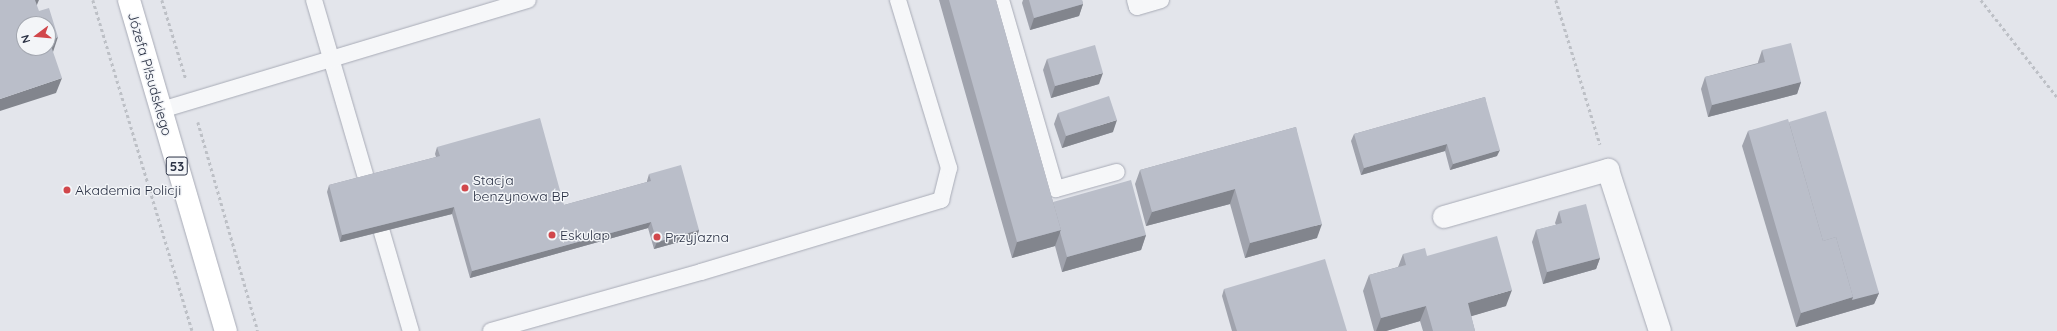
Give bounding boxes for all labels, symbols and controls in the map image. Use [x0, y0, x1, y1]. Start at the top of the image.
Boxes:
street label: Józefa Piłsudskiego [124, 10, 176, 138]
north arrow [16, 16, 56, 56]
text: N [18, 33, 33, 45]
road number: 53 [165, 155, 189, 177]
place label: Stacja benzynowa BP [473, 172, 569, 204]
place label: Akademia Policji [75, 182, 181, 198]
marker: Stacja benzynowa BP [460, 183, 470, 193]
marker: Akademia Policji [62, 185, 72, 195]
place label: Eskulap [560, 227, 610, 243]
place label: Przyjazna [665, 229, 729, 245]
marker: Eskulap [547, 230, 557, 240]
marker: Przyjazna [652, 232, 662, 242]

